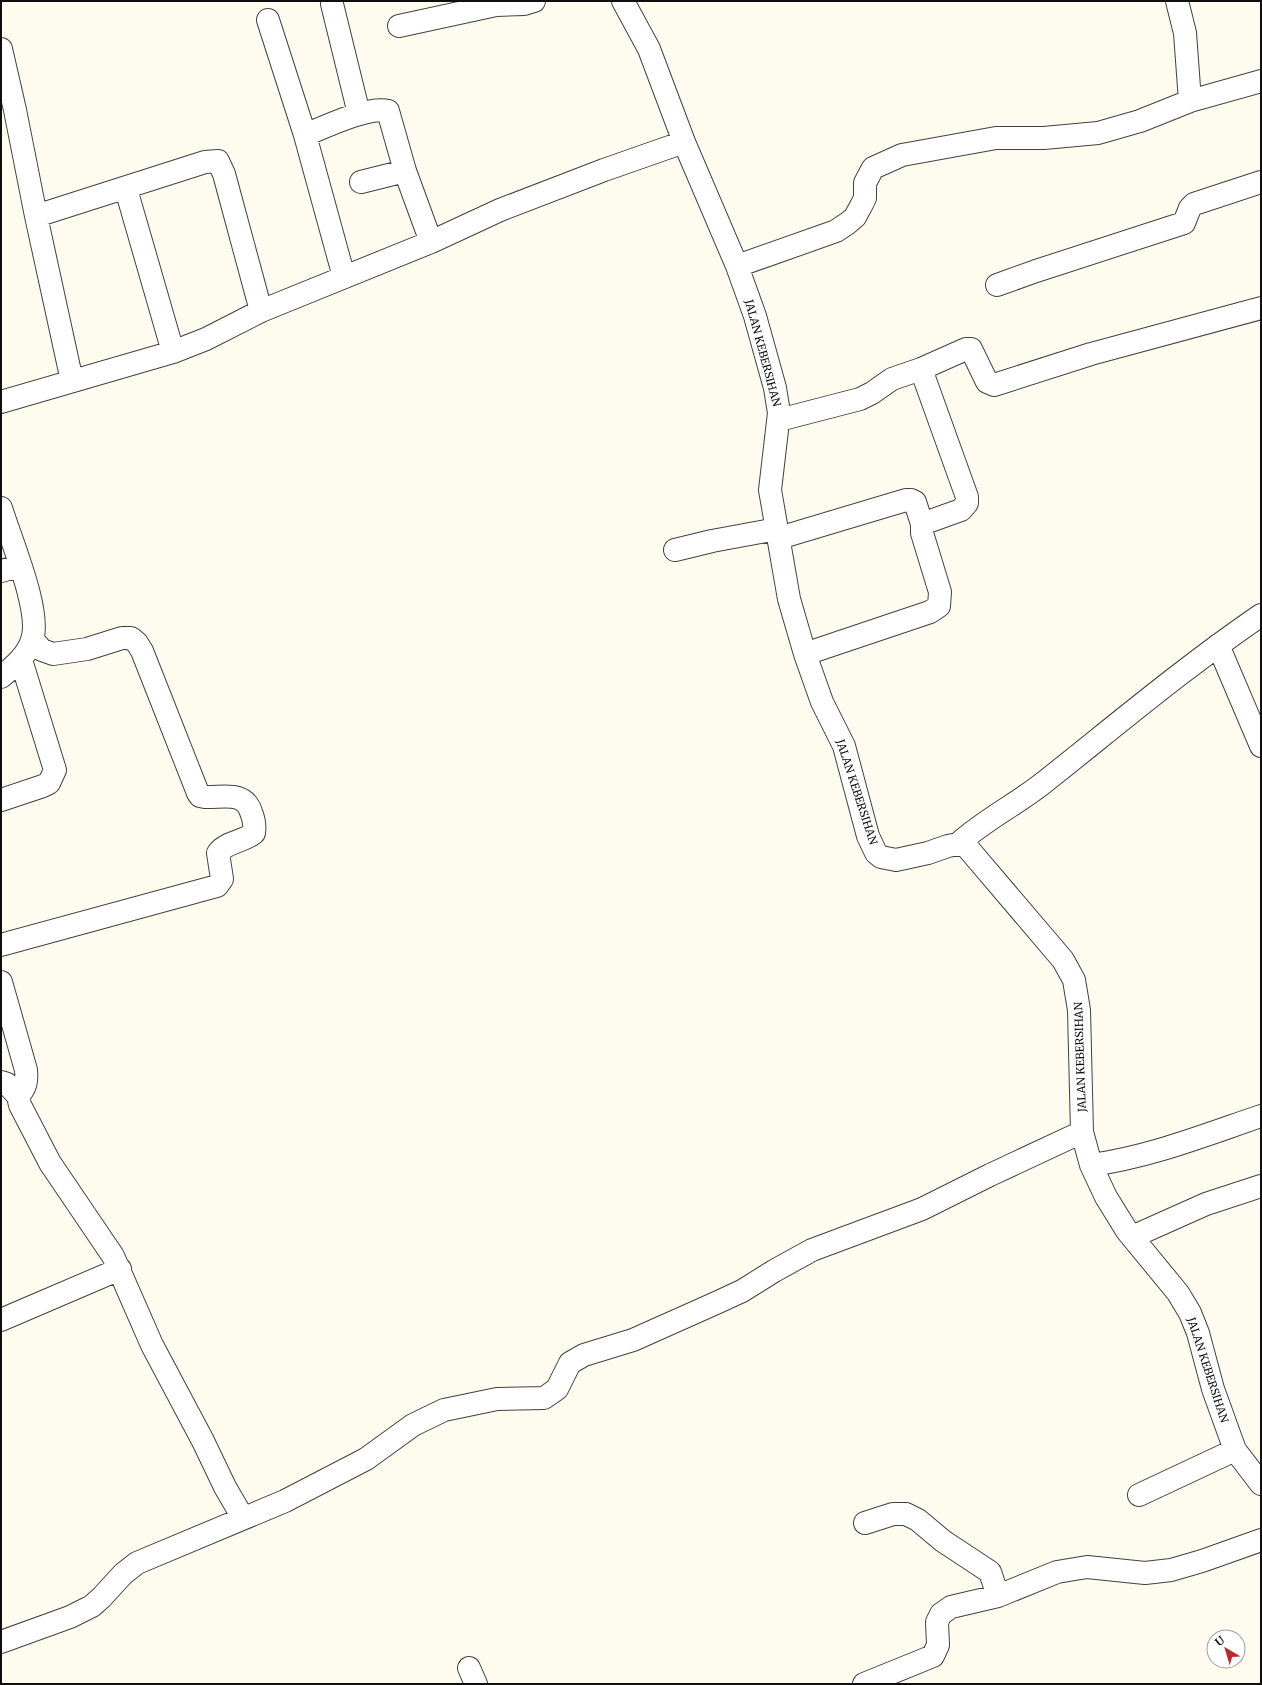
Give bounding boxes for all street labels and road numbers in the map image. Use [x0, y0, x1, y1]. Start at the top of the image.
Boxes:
street label: JALAN KEBERSIHAN [742, 297, 784, 408]
street label: JALAN KEBERSIHAN [833, 737, 881, 847]
street label: JALAN KEBERSIHAN [1071, 1001, 1089, 1113]
street label: JALAN KEBERSIHAN [1184, 1315, 1232, 1425]

